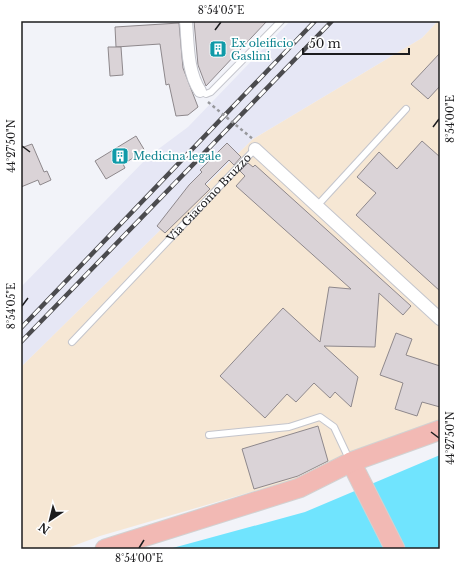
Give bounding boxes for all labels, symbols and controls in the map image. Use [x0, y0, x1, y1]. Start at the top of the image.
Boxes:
text: 8°54'05"E [198, 4, 244, 17]
scale bar [303, 30, 409, 56]
place label: Ex oleificio Gaslini [231, 36, 294, 63]
text: 50 m [309, 36, 341, 51]
building icon: Ex oleificio Gaslini [208, 39, 228, 59]
text: 8°54'00"E [444, 95, 457, 143]
text: 44°27'50"N [5, 119, 18, 173]
building icon: Medicina legale [110, 146, 130, 166]
place label: Medicina legale [133, 149, 221, 163]
street label: Via Giacomo Bruzzo [163, 150, 254, 245]
text: 8°54'05"E [5, 283, 18, 329]
text: 44°27'50"N [444, 411, 457, 465]
north arrow [30, 500, 70, 540]
text: N [35, 519, 53, 537]
text: 8°54'00"E [115, 552, 163, 565]

